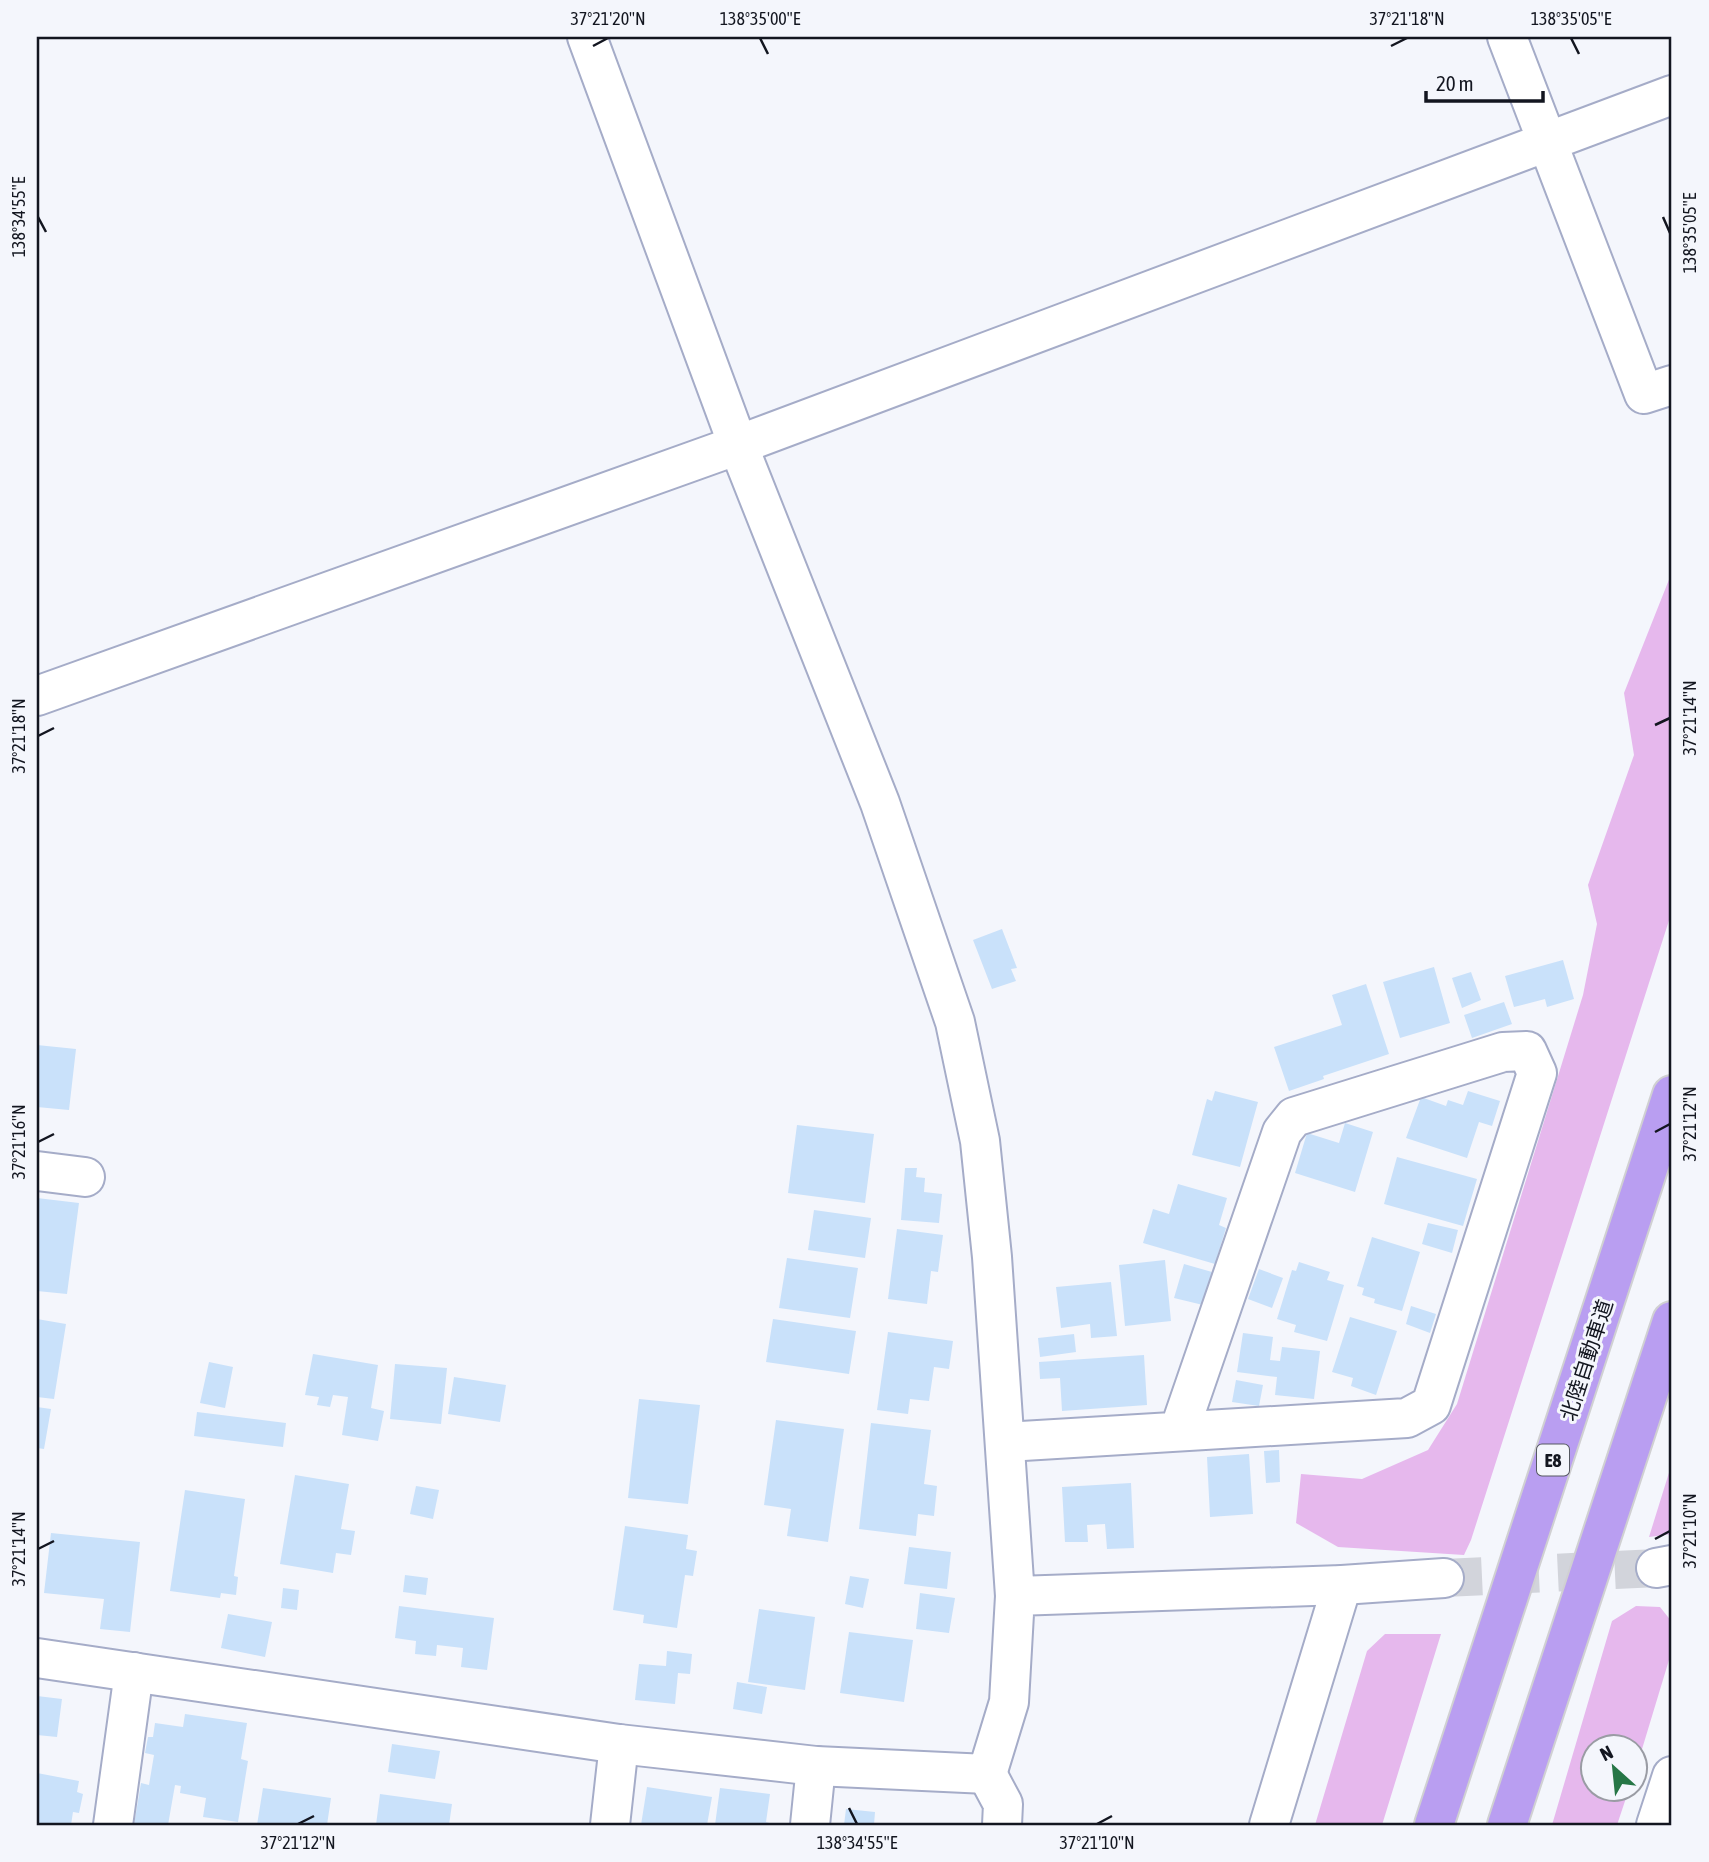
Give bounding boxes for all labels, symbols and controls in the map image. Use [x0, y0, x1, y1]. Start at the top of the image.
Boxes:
text: 37°21'20"N [570, 8, 646, 29]
text: 138°35'00"E [720, 8, 801, 29]
text: 37°21'18"N [1369, 8, 1445, 29]
text: 138°35'05"E [1531, 8, 1612, 29]
scale bar [1426, 60, 1543, 104]
text: 20 m [1436, 71, 1474, 95]
text: 138°34'55"E [8, 176, 29, 257]
text: 138°35'05"E [1679, 192, 1700, 273]
text: 37°21'14"N [1679, 680, 1700, 756]
text: 37°21'18"N [8, 698, 29, 774]
text: 37°21'12"N [1679, 1086, 1700, 1162]
text: 37°21'16"N [8, 1104, 29, 1180]
street label: 北陸自動車道 [1555, 1296, 1617, 1424]
road number: E8 [1537, 1444, 1569, 1476]
text: 37°21'10"N [1679, 1493, 1700, 1569]
text: 37°21'14"N [8, 1511, 29, 1587]
north arrow [1580, 1732, 1650, 1802]
text: N [1596, 1741, 1616, 1765]
text: 37°21'12"N [260, 1832, 336, 1853]
text: 138°34'55"E [817, 1832, 898, 1853]
text: 37°21'10"N [1059, 1832, 1135, 1853]

